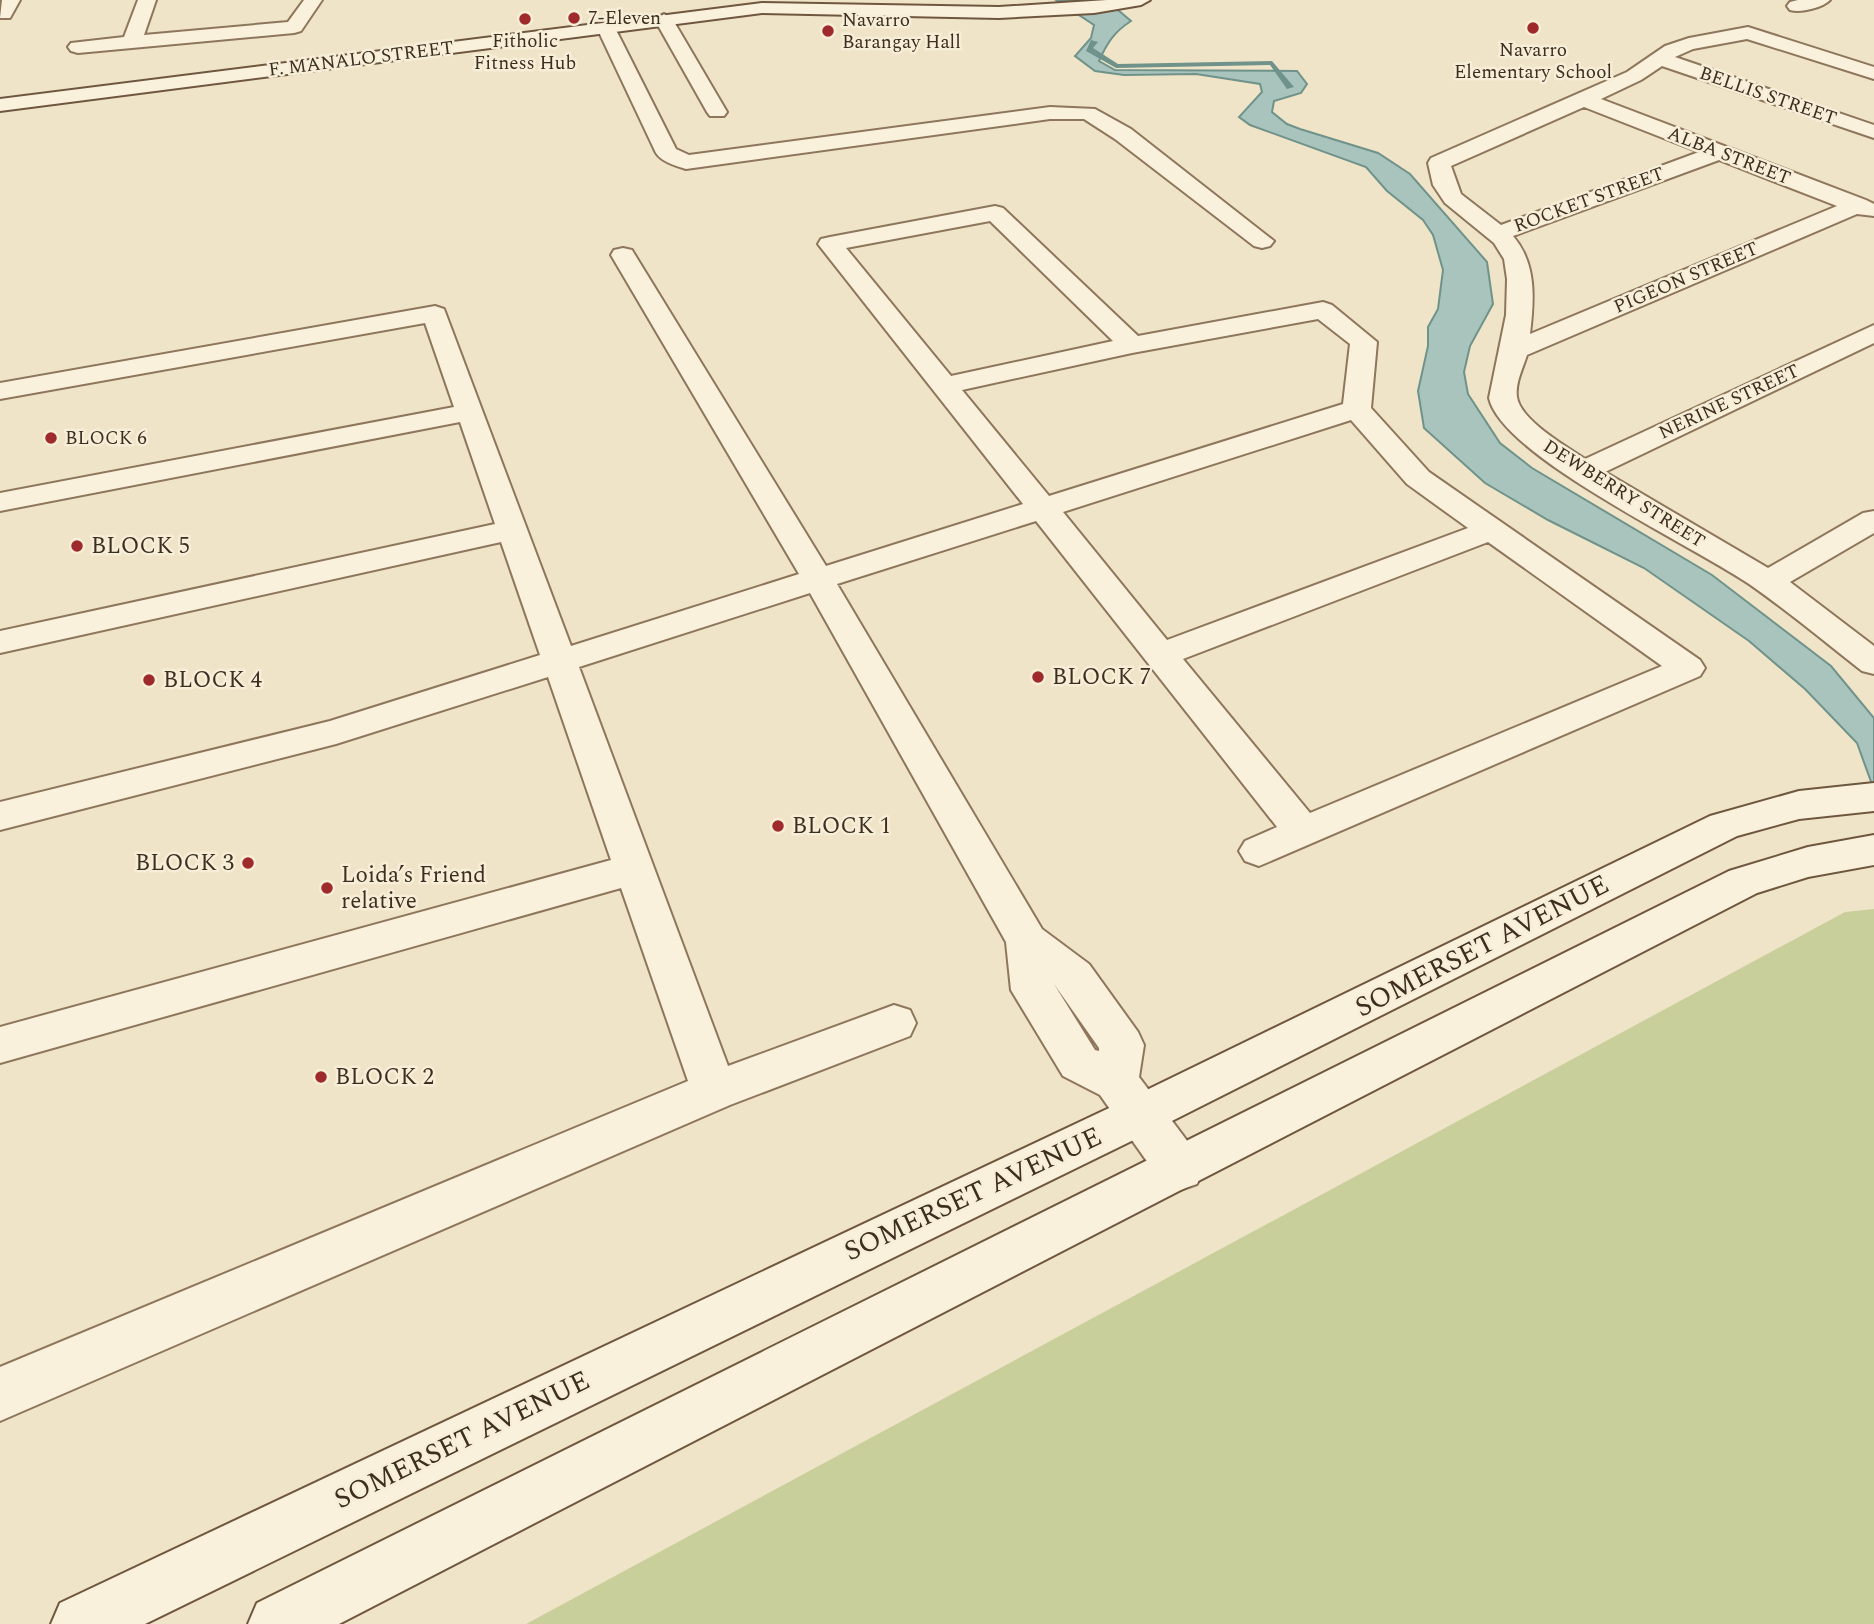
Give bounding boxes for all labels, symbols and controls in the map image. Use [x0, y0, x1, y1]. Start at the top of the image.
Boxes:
place label: 7-Eleven [588, 4, 661, 33]
place label: Navarro Barangay Hall [842, 6, 961, 57]
marker: 7-Eleven [566, 10, 582, 26]
marker: Fitholic Fitness Hub [517, 11, 533, 27]
marker: Navarro Elementary School [1525, 20, 1541, 36]
marker: Navarro Barangay Hall [820, 23, 836, 39]
place label: Fitholic Fitness Hub [474, 27, 576, 78]
street label: F. MANALO STREET [267, 33, 455, 85]
place label: Navarro Elementary School [1454, 36, 1612, 87]
street label: BELLIS STREET [1695, 59, 1841, 133]
street label: ALBA STREET [1663, 119, 1795, 193]
street label: ROCKET STREET [1510, 159, 1668, 241]
street label: PIGEON STREET [1609, 234, 1763, 322]
street label: NERINE STREET [1654, 357, 1804, 447]
place label: BLOCK 6 [65, 424, 147, 453]
marker: BLOCK 6 [43, 430, 59, 446]
street label: DEWBERRY STREET [1537, 432, 1711, 556]
place label: BLOCK 5 [91, 529, 190, 564]
marker: BLOCK 5 [69, 538, 85, 554]
place label: BLOCK 7 [1052, 660, 1151, 695]
place label: BLOCK 4 [163, 663, 262, 698]
marker: BLOCK 7 [1030, 669, 1046, 685]
marker: BLOCK 4 [141, 672, 157, 688]
place label: BLOCK 1 [792, 809, 891, 844]
marker: BLOCK 1 [770, 818, 786, 834]
place label: BLOCK 3 [135, 846, 234, 881]
marker: BLOCK 3 [240, 855, 256, 871]
place label: Loida’s Friend relative [341, 858, 486, 919]
street label: SOMERSET AVENUE [1347, 863, 1617, 1029]
marker: Loida’s Friend relative [319, 880, 335, 896]
place label: BLOCK 2 [335, 1060, 434, 1095]
marker: BLOCK 2 [313, 1069, 329, 1085]
street label: SOMERSET AVENUE [837, 1115, 1109, 1273]
street label: SOMERSET AVENUE [327, 1359, 597, 1521]

